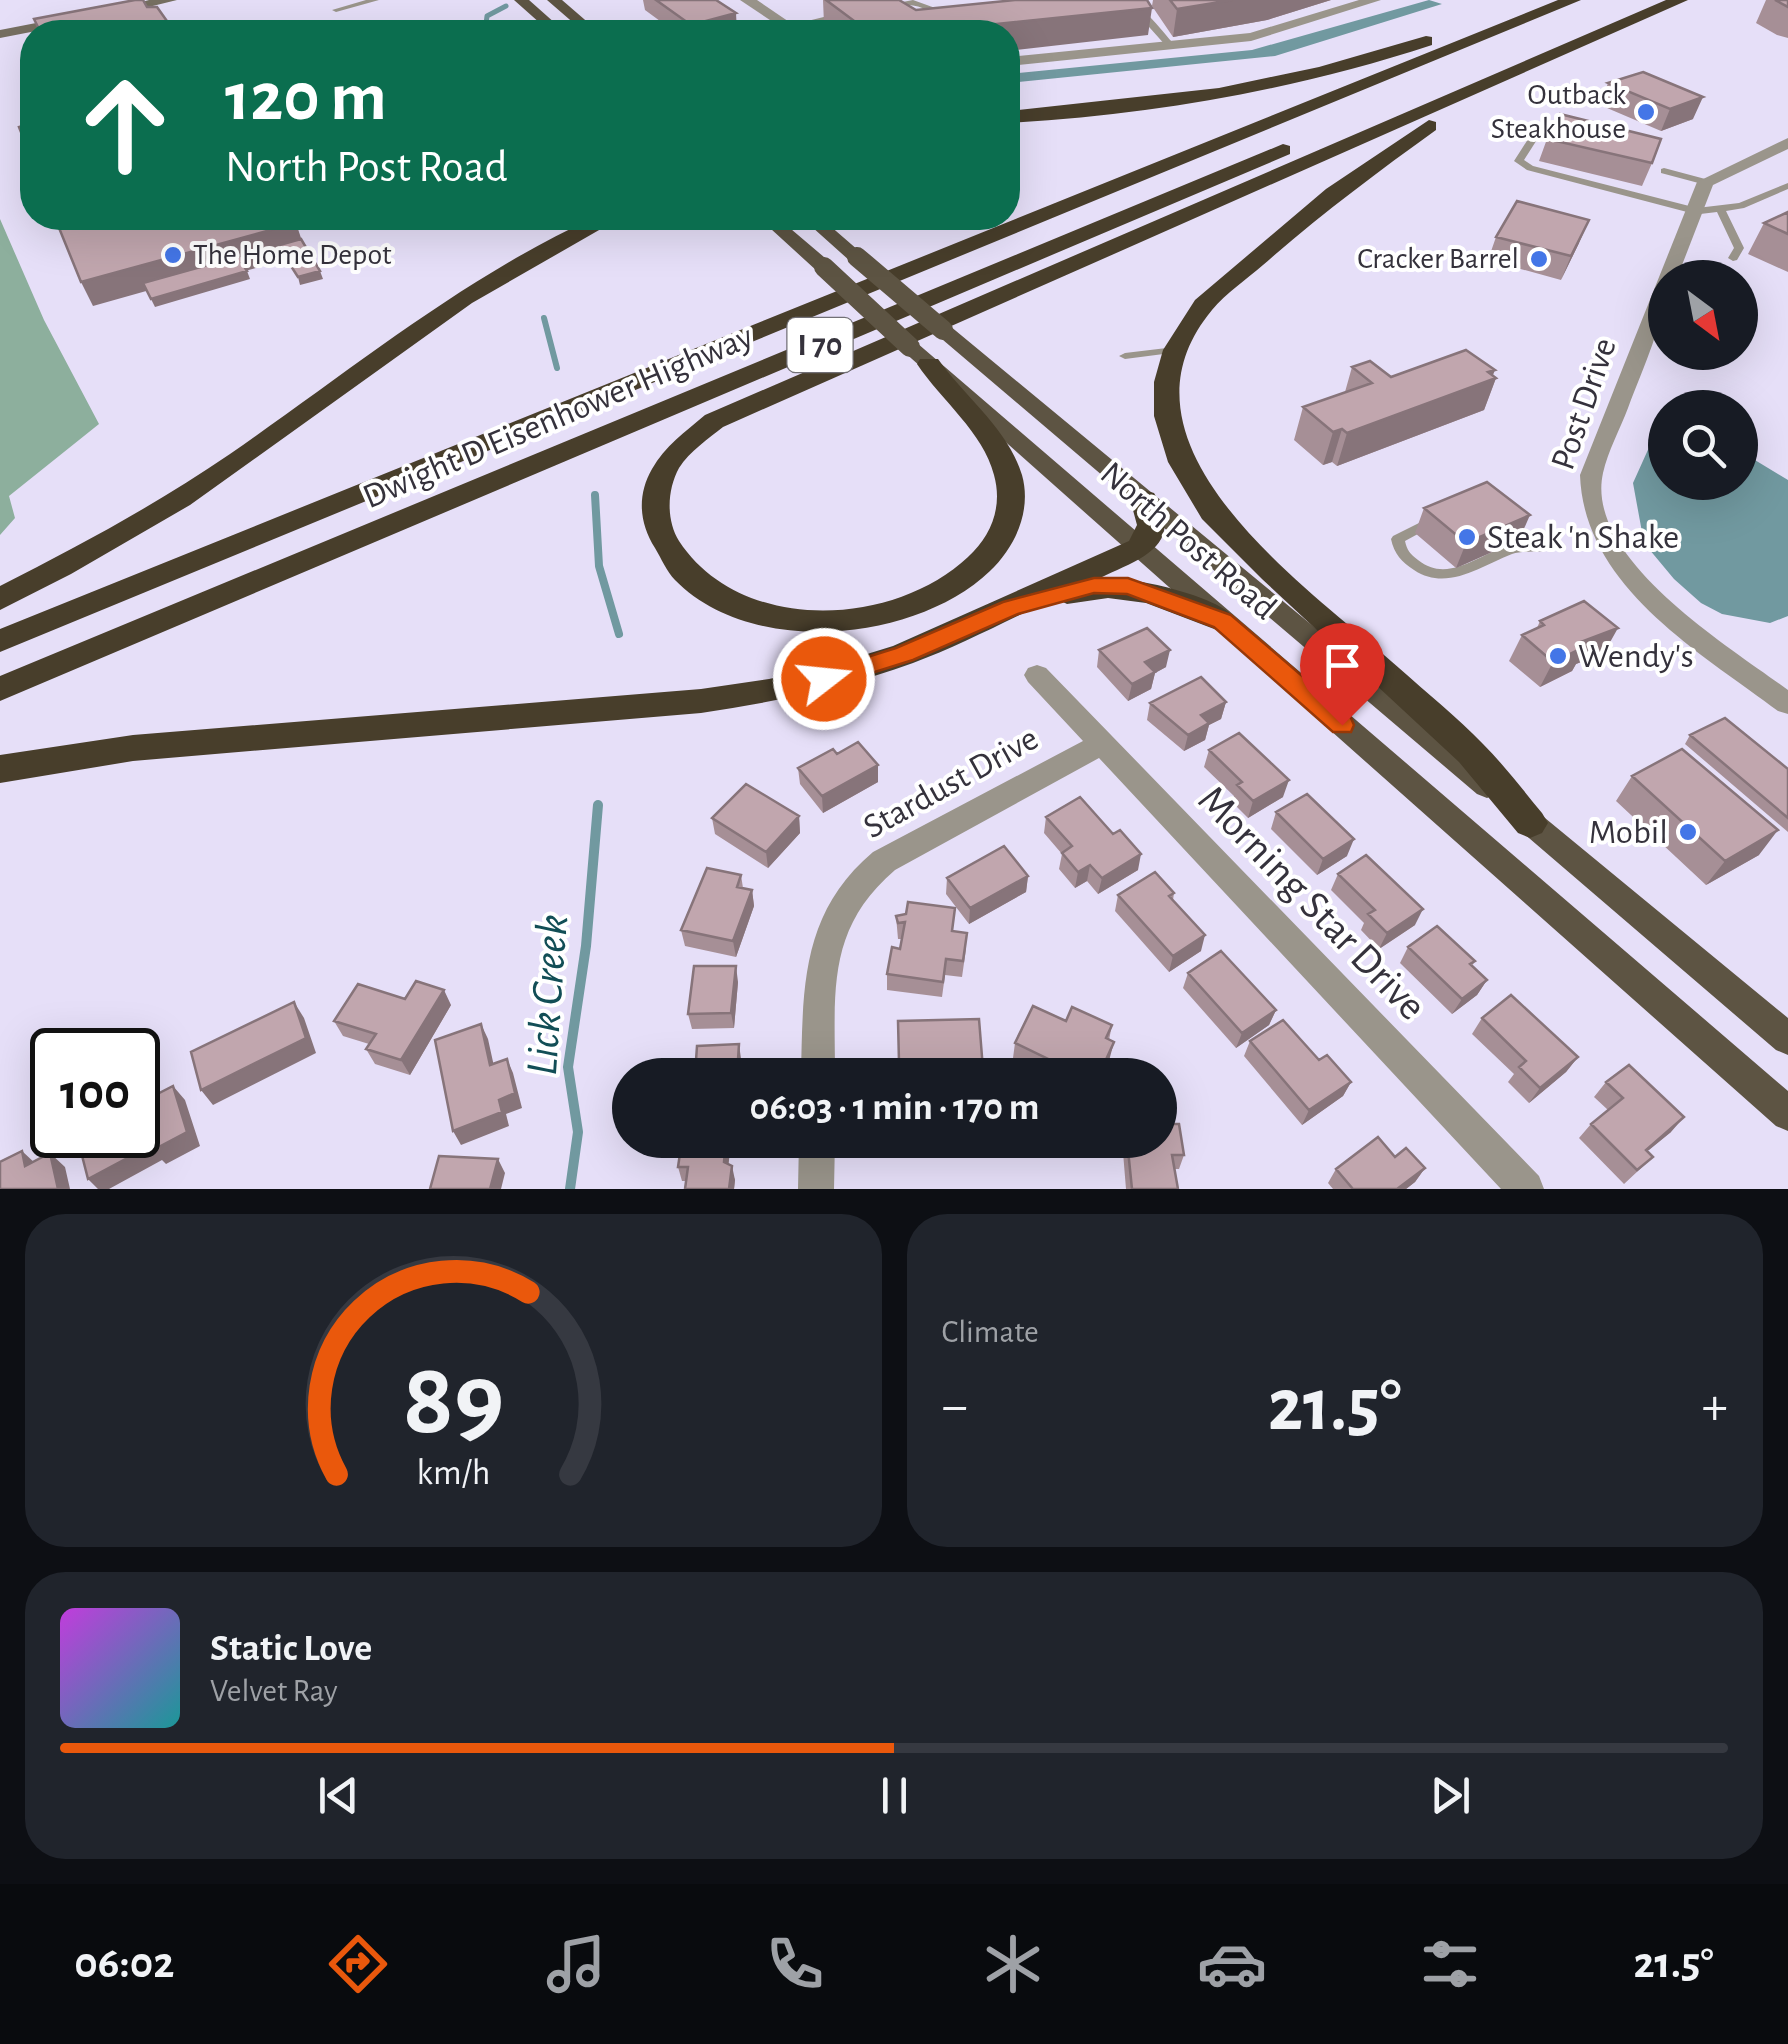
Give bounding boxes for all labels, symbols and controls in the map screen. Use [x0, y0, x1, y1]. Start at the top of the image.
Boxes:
icon: ahead [60, 60, 190, 190]
text: 120 m [225, 63, 387, 133]
place label: Outback Steakhouse [1491, 80, 1626, 144]
marker: Outback Steakhouse [1635, 101, 1657, 123]
text: North Post Road [225, 145, 508, 190]
place label: The Home Depot [193, 240, 392, 270]
marker: The Home Depot [162, 244, 184, 266]
place label: Cracker Barrel [1357, 244, 1519, 274]
marker: Cracker Barrel [1528, 248, 1550, 270]
north arrow [1648, 260, 1758, 370]
map controls [1648, 260, 1758, 500]
road number: I 70 [788, 318, 852, 372]
street label: Dwight D Eisenhower Highway [358, 319, 758, 515]
street label: Post Drive [1545, 334, 1623, 474]
button: search [1648, 390, 1758, 500]
street label: North Post Road [1094, 456, 1282, 626]
place label: Steak 'n Shake [1487, 520, 1679, 555]
marker: Steak 'n Shake [1456, 526, 1478, 548]
pin [1300, 623, 1385, 726]
position arrow [772, 627, 876, 731]
icon: arrive [1315, 638, 1370, 693]
place label: Wendy's [1578, 639, 1694, 674]
marker: Wendy's [1547, 645, 1569, 667]
street label: Stardust Drive [858, 721, 1044, 845]
street label: Morning Star Drive [1190, 778, 1434, 1028]
place label: Mobil [1589, 815, 1668, 850]
marker: Mobil [1677, 821, 1699, 843]
water label: Lick Creek [520, 913, 576, 1077]
speed limit sign: 100 [30, 1028, 160, 1158]
text: 06:03 · 1 min · 170 m [750, 1089, 1039, 1127]
text: Climate [942, 1316, 1039, 1348]
text: 89 [402, 1349, 504, 1453]
text: 21.5° [1268, 1369, 1402, 1444]
text: − [942, 1379, 968, 1434]
text: + [1702, 1379, 1728, 1434]
text: km/h [416, 1455, 490, 1491]
text: Static Love [210, 1630, 372, 1668]
text: Velvet Ray [210, 1675, 338, 1707]
icon: previous [311, 1768, 366, 1823]
icon: pause [867, 1768, 922, 1823]
icon: next [1423, 1768, 1478, 1823]
icon: directions [323, 1929, 393, 1999]
icon: music [541, 1929, 611, 1999]
icon: phone [760, 1929, 830, 1999]
icon: climate [978, 1929, 1048, 1999]
icon: car [1197, 1929, 1267, 1999]
icon: filters [1415, 1929, 1485, 1999]
text: 06:02 [74, 1941, 174, 1986]
text: 21.5° [1633, 1941, 1714, 1986]

